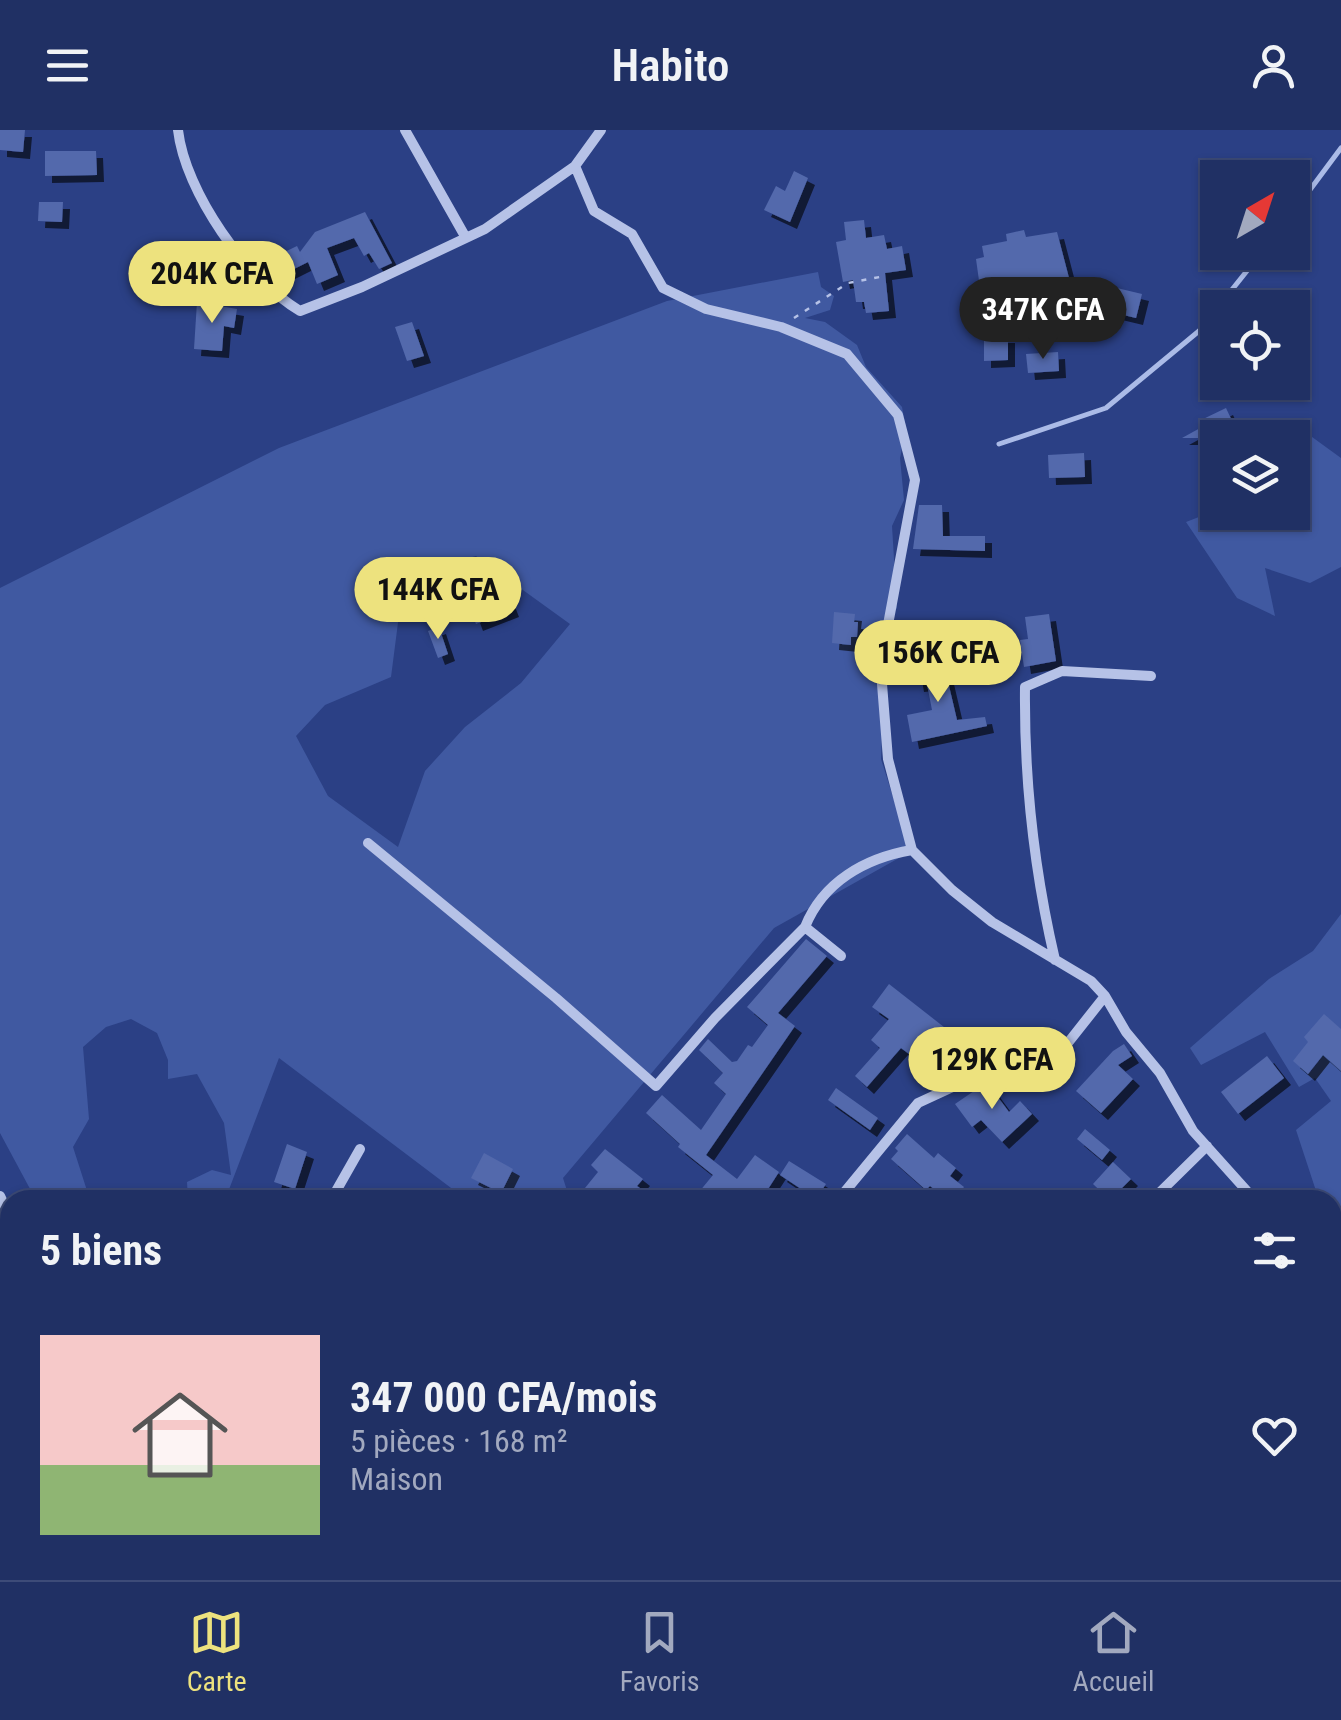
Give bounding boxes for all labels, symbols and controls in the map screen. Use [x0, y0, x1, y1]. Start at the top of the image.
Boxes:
icon: menu [40, 38, 95, 93]
icon: person [1246, 38, 1301, 93]
text: Habito [612, 39, 729, 92]
north arrow [1200, 160, 1310, 270]
map controls [1200, 160, 1310, 530]
pin: 204K CFA [109, 241, 315, 326]
text: 204K CFA [150, 254, 274, 292]
pin: 347K CFA [940, 277, 1146, 362]
text: 347K CFA [981, 290, 1105, 328]
button: locate [1200, 290, 1310, 400]
button: layers [1200, 420, 1310, 530]
pin: 144K CFA [335, 557, 541, 642]
text: 144K CFA [376, 570, 500, 608]
pin: 156K CFA [835, 620, 1041, 705]
text: 156K CFA [876, 633, 1000, 671]
pin: 129K CFA [889, 1027, 1095, 1112]
text: 129K CFA [930, 1040, 1054, 1078]
icon: filters [1247, 1223, 1302, 1278]
text: 5 biens [40, 1226, 162, 1275]
text: 347 000 CFA/mois [350, 1373, 657, 1422]
icon: home [120, 1375, 240, 1495]
icon: heart [1247, 1408, 1302, 1463]
text: 5 pièces · 168 m² [350, 1422, 568, 1460]
text: Maison [350, 1460, 443, 1498]
tab: Carte [187, 1605, 247, 1698]
tab: Favoris [620, 1605, 700, 1698]
tab: Accueil [1073, 1605, 1154, 1698]

